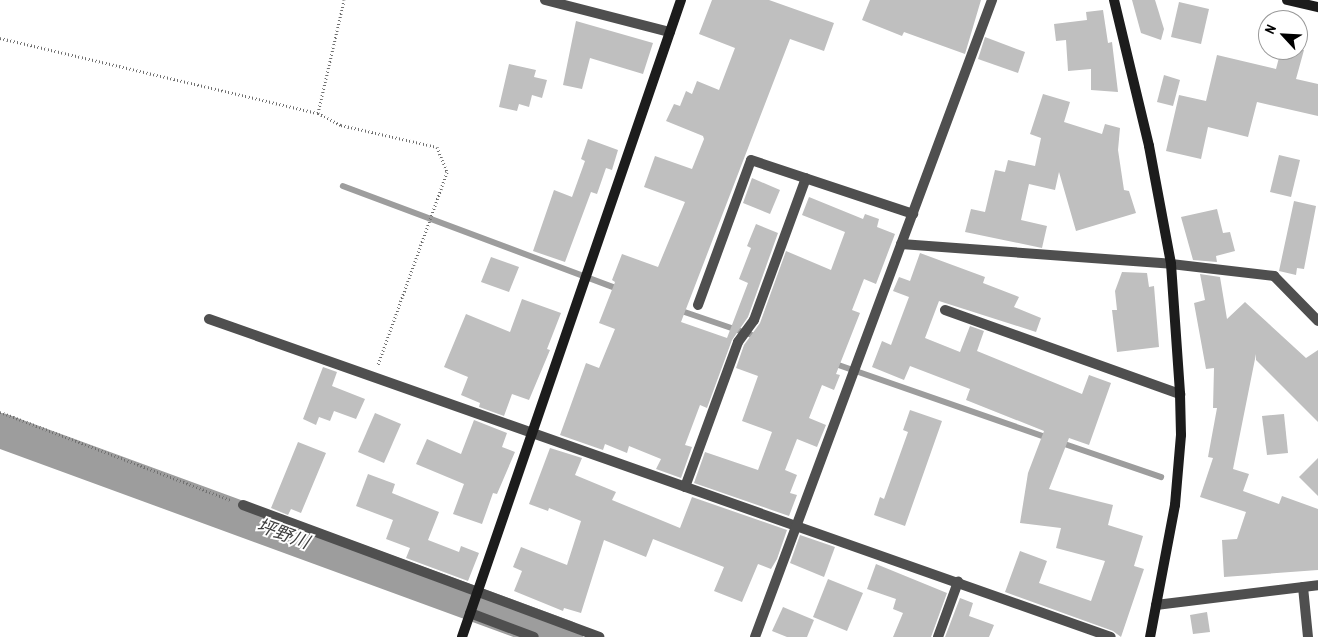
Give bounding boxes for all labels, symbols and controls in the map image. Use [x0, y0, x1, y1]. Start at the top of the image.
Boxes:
north arrow [1258, 10, 1308, 60]
text: N [1260, 22, 1280, 37]
water label: 坪野川 [254, 515, 312, 553]

